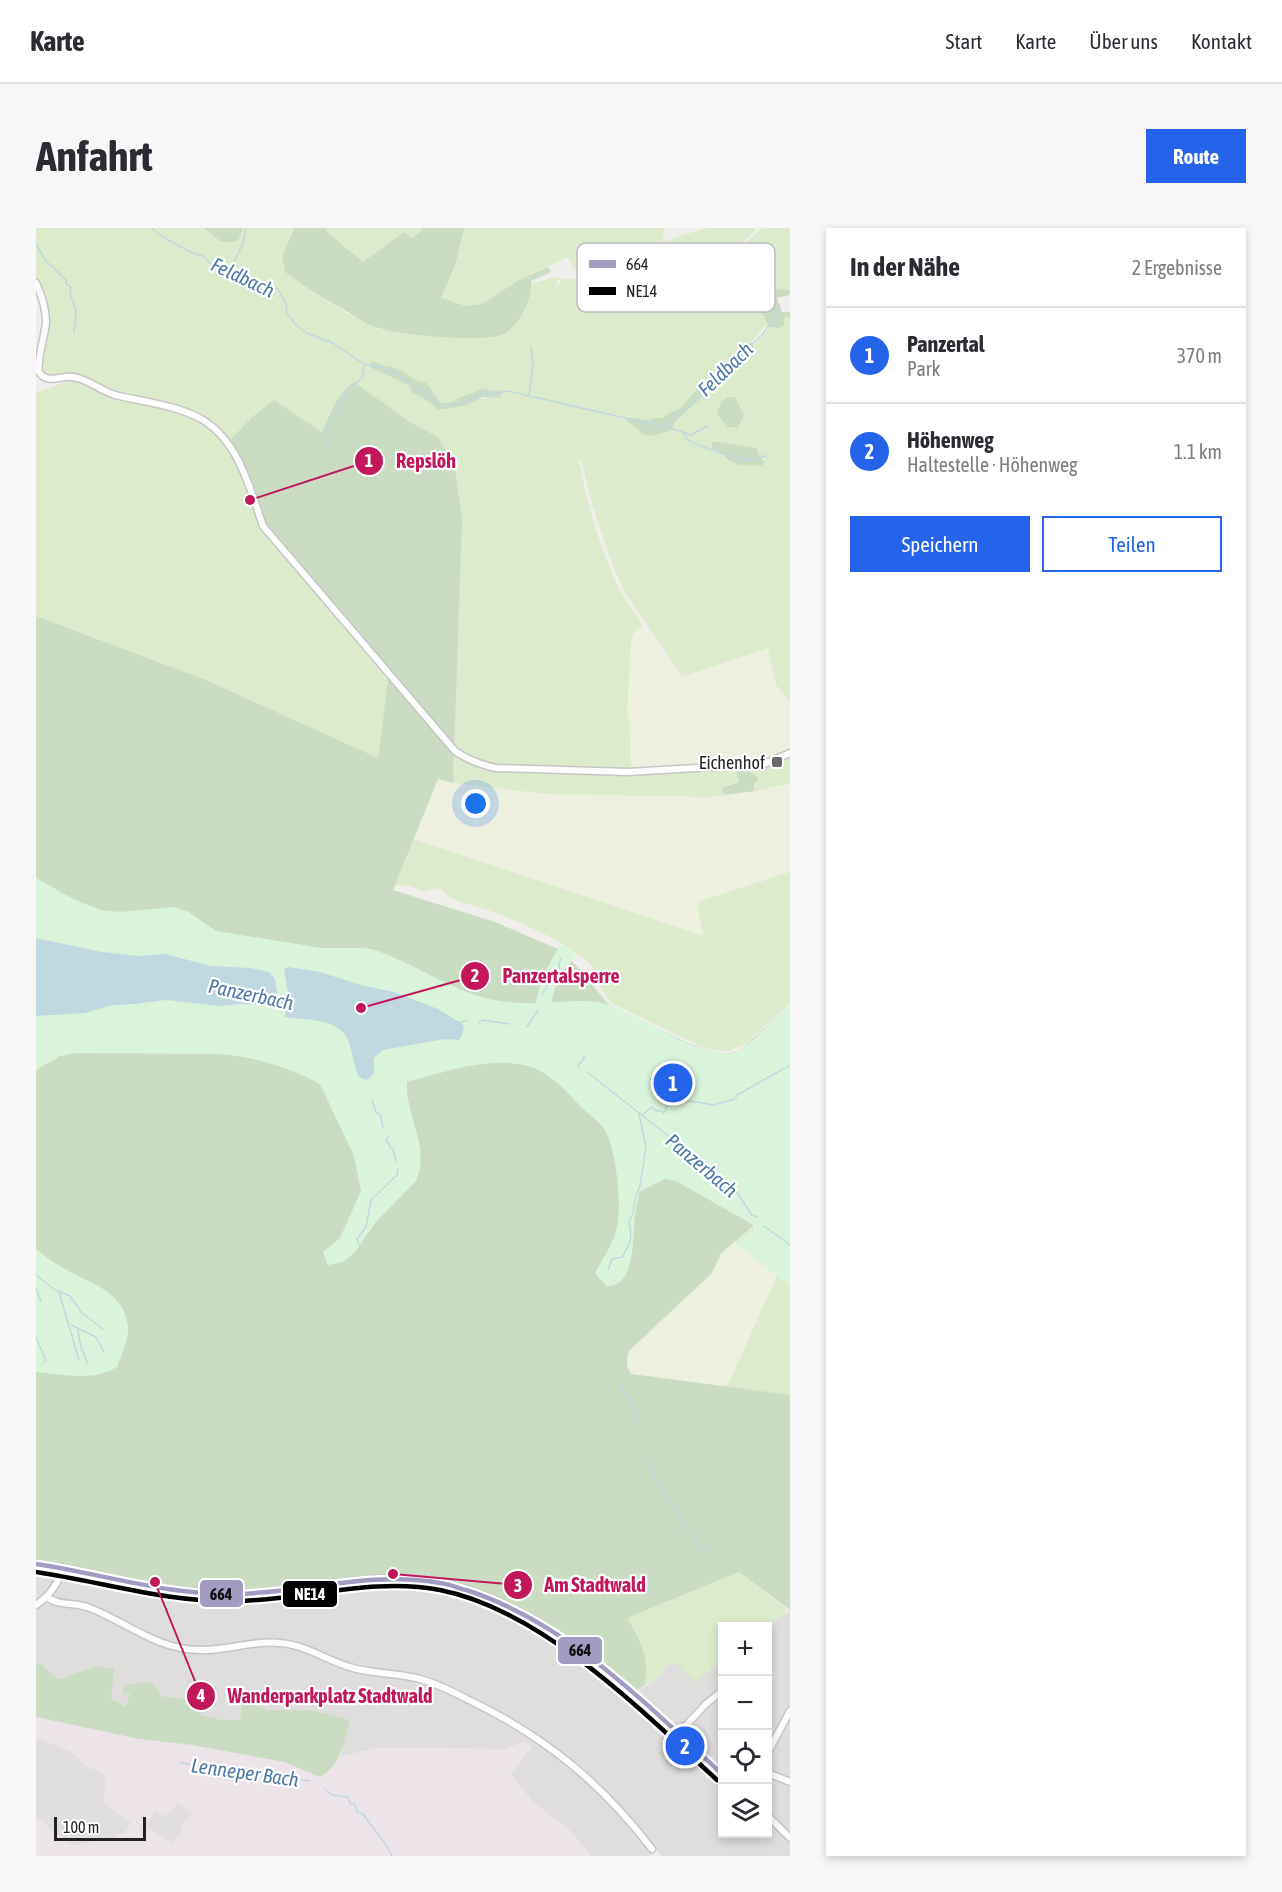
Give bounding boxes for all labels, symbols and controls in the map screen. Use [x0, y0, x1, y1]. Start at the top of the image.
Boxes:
text: Karte [30, 25, 85, 57]
text: Start [946, 29, 982, 53]
text: Karte [1015, 29, 1056, 53]
text: Über uns [1089, 29, 1158, 53]
text: Kontakt [1191, 29, 1252, 53]
button: Route [1146, 129, 1246, 183]
text: Anfahrt [36, 132, 153, 180]
legend [577, 243, 775, 312]
water label: Feldbach [208, 252, 279, 302]
text: In der Nähe [850, 252, 960, 282]
text: 664 [626, 255, 649, 273]
text: 2 Ergebnisse [1132, 256, 1222, 279]
text: NE14 [626, 282, 657, 300]
text: Panzertal [907, 331, 985, 357]
water label: Feldbach [693, 337, 757, 401]
text: 1 [865, 344, 874, 367]
text: 370 m [1177, 344, 1222, 367]
text: Park [907, 357, 940, 380]
text: Höhenweg [907, 427, 994, 453]
text: 2 [865, 440, 874, 463]
text: 1.1 km [1174, 440, 1222, 463]
callout: Repslöh [354, 442, 467, 480]
text: Repslöh [396, 449, 456, 472]
text: 1 [365, 450, 373, 471]
text: Haltestelle · Höhenweg [907, 453, 1078, 476]
button: Speichern [850, 516, 1030, 572]
button: Teilen [1042, 516, 1222, 572]
place label: Eichenhof [699, 752, 765, 773]
marker: Eichenhof [770, 755, 784, 769]
your location [461, 789, 490, 818]
callout: Panzertalsperre [460, 957, 631, 995]
text: Panzertalsperre [502, 964, 620, 987]
text: 2 [471, 965, 479, 986]
water label: Panzerbach [206, 974, 296, 1014]
pin: 1 [654, 1060, 692, 1106]
water label: Panzerbach [661, 1128, 743, 1202]
callout: Am Stadtwald [503, 1566, 658, 1604]
text: Am Stadtwald [543, 1573, 646, 1596]
text: 3 [514, 1575, 522, 1596]
line badge: 664 [199, 1579, 244, 1608]
line badge: NE14 [282, 1580, 338, 1608]
text: 664 [210, 1585, 233, 1603]
text: NE14 [294, 1585, 326, 1603]
map controls [718, 1622, 772, 1838]
button: + [718, 1622, 772, 1676]
line badge: 664 [557, 1636, 603, 1665]
text: 664 [569, 1641, 592, 1659]
button: − [718, 1676, 772, 1730]
callout: Wanderparkplatz Stadtwald [186, 1677, 445, 1715]
text: Wanderparkplatz Stadtwald [227, 1684, 432, 1707]
text: 4 [196, 1685, 205, 1706]
pin: 2 [666, 1724, 704, 1768]
button: locate [718, 1730, 772, 1784]
water label: Lenneper Bach [190, 1753, 301, 1791]
button: layers [718, 1784, 772, 1838]
scale bar [54, 1814, 146, 1842]
text: 100 m [63, 1818, 99, 1836]

